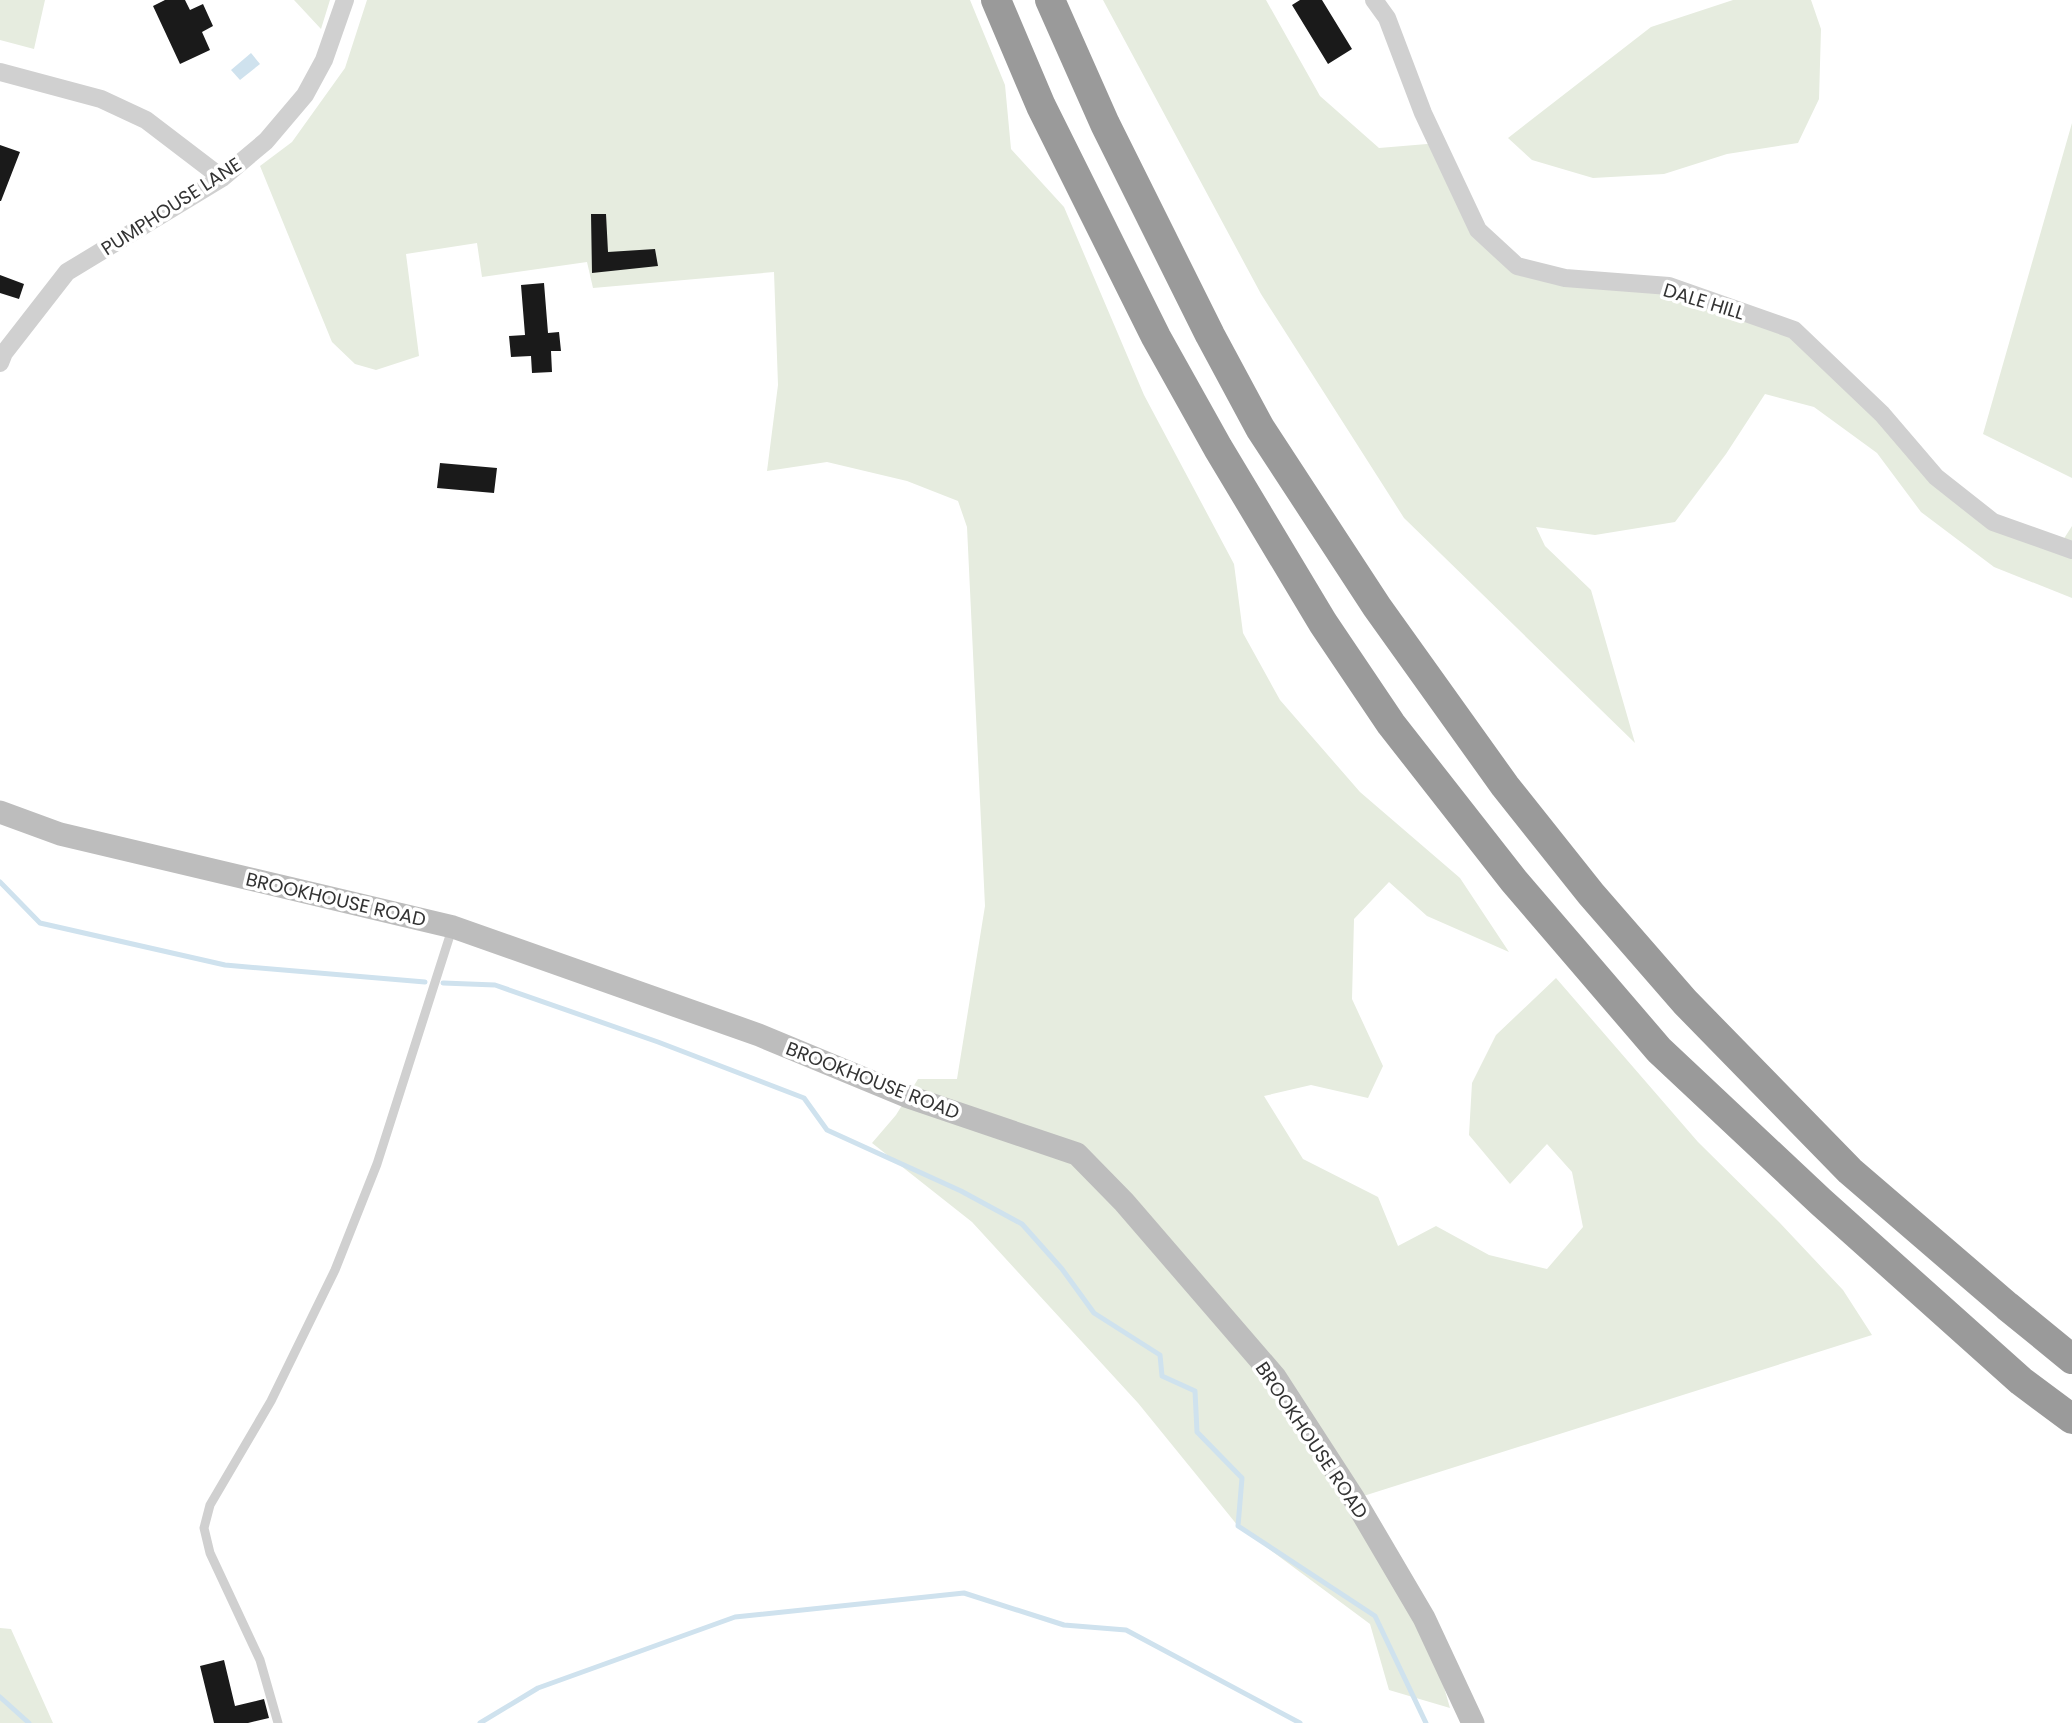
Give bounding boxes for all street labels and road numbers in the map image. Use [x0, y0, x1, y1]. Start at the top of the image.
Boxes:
street label: PUMPHOUSE LANE [96, 151, 247, 262]
street label: DALE HILL [1660, 276, 1748, 327]
street label: BROOKHOUSE ROAD [243, 866, 429, 933]
street label: BROOKHOUSE ROAD [782, 1035, 964, 1126]
street label: BROOKHOUSE ROAD [1249, 1356, 1374, 1524]

